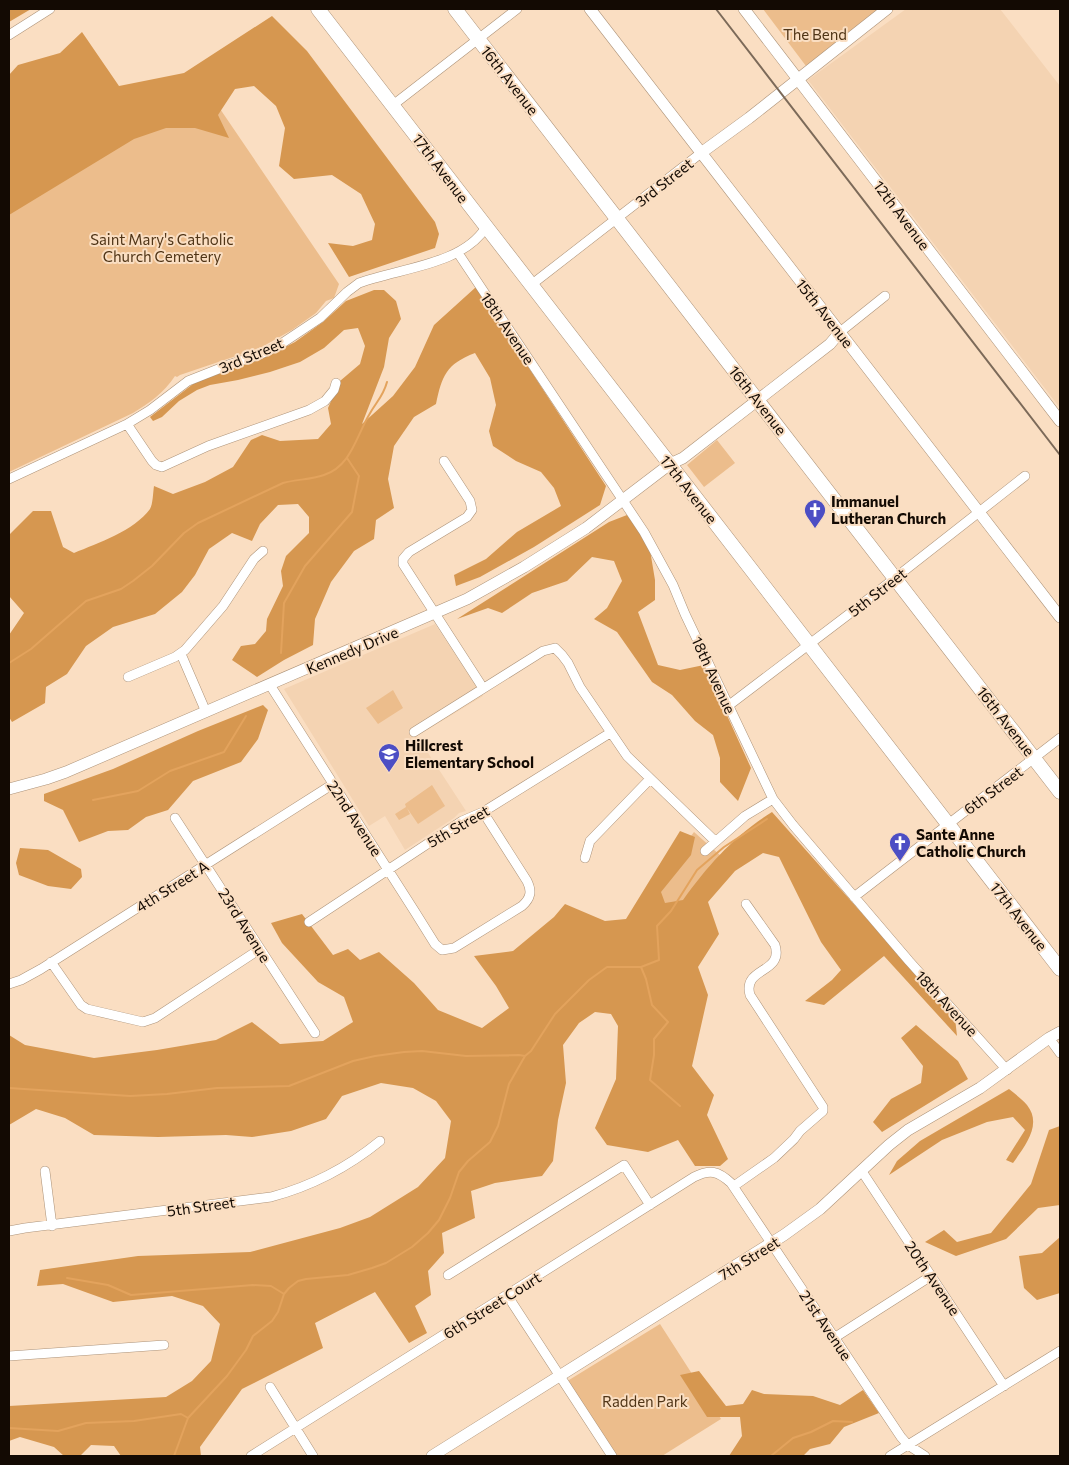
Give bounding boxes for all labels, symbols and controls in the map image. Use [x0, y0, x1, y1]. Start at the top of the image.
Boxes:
park label: The Bend [783, 25, 847, 43]
street label: 16th Avenue [477, 42, 543, 118]
street label: 17th Avenue [409, 130, 473, 206]
street label: 3rd Street [632, 154, 696, 210]
street label: 12th Avenue [870, 177, 934, 253]
park label: Saint Mary's Catholic Church Cemetery [90, 230, 234, 265]
street label: 15th Avenue [792, 275, 858, 351]
street label: 18th Avenue [477, 289, 539, 368]
street label: 3rd Street [216, 333, 286, 377]
street label: 16th Avenue [725, 362, 791, 438]
street label: 17th Avenue [657, 451, 721, 527]
place label: Immanuel Lutheran Church [831, 492, 946, 527]
church icon: Immanuel Lutheran Church [803, 498, 827, 529]
street label: 5th Street [844, 564, 910, 620]
street label: Kennedy Drive [303, 623, 401, 677]
street label: 18th Avenue [688, 634, 740, 717]
street label: 16th Avenue [973, 683, 1039, 759]
place label: Hillcrest Elementary School [405, 736, 534, 771]
school or university icon: Hillcrest Elementary School [377, 742, 401, 773]
street label: 6th Street [960, 762, 1026, 818]
street label: 22nd Avenue [324, 777, 386, 859]
street label: 5th Street [424, 801, 492, 851]
place label: Sante Anne Catholic Church [916, 825, 1026, 860]
church icon: Sante Anne Catholic Church [888, 831, 912, 862]
street label: 4th Street A [132, 857, 212, 915]
street label: 17th Avenue [987, 878, 1051, 954]
street label: 23rd Avenue [215, 885, 275, 966]
street label: 18th Avenue [912, 966, 982, 1040]
street label: 5th Street [166, 1192, 236, 1220]
street label: 7th Street [715, 1232, 783, 1284]
street label: 20th Avenue [902, 1237, 964, 1319]
street label: 6th Street Court [440, 1268, 544, 1342]
street label: 21st Avenue [796, 1287, 856, 1363]
park label: Radden Park [602, 1392, 688, 1410]

